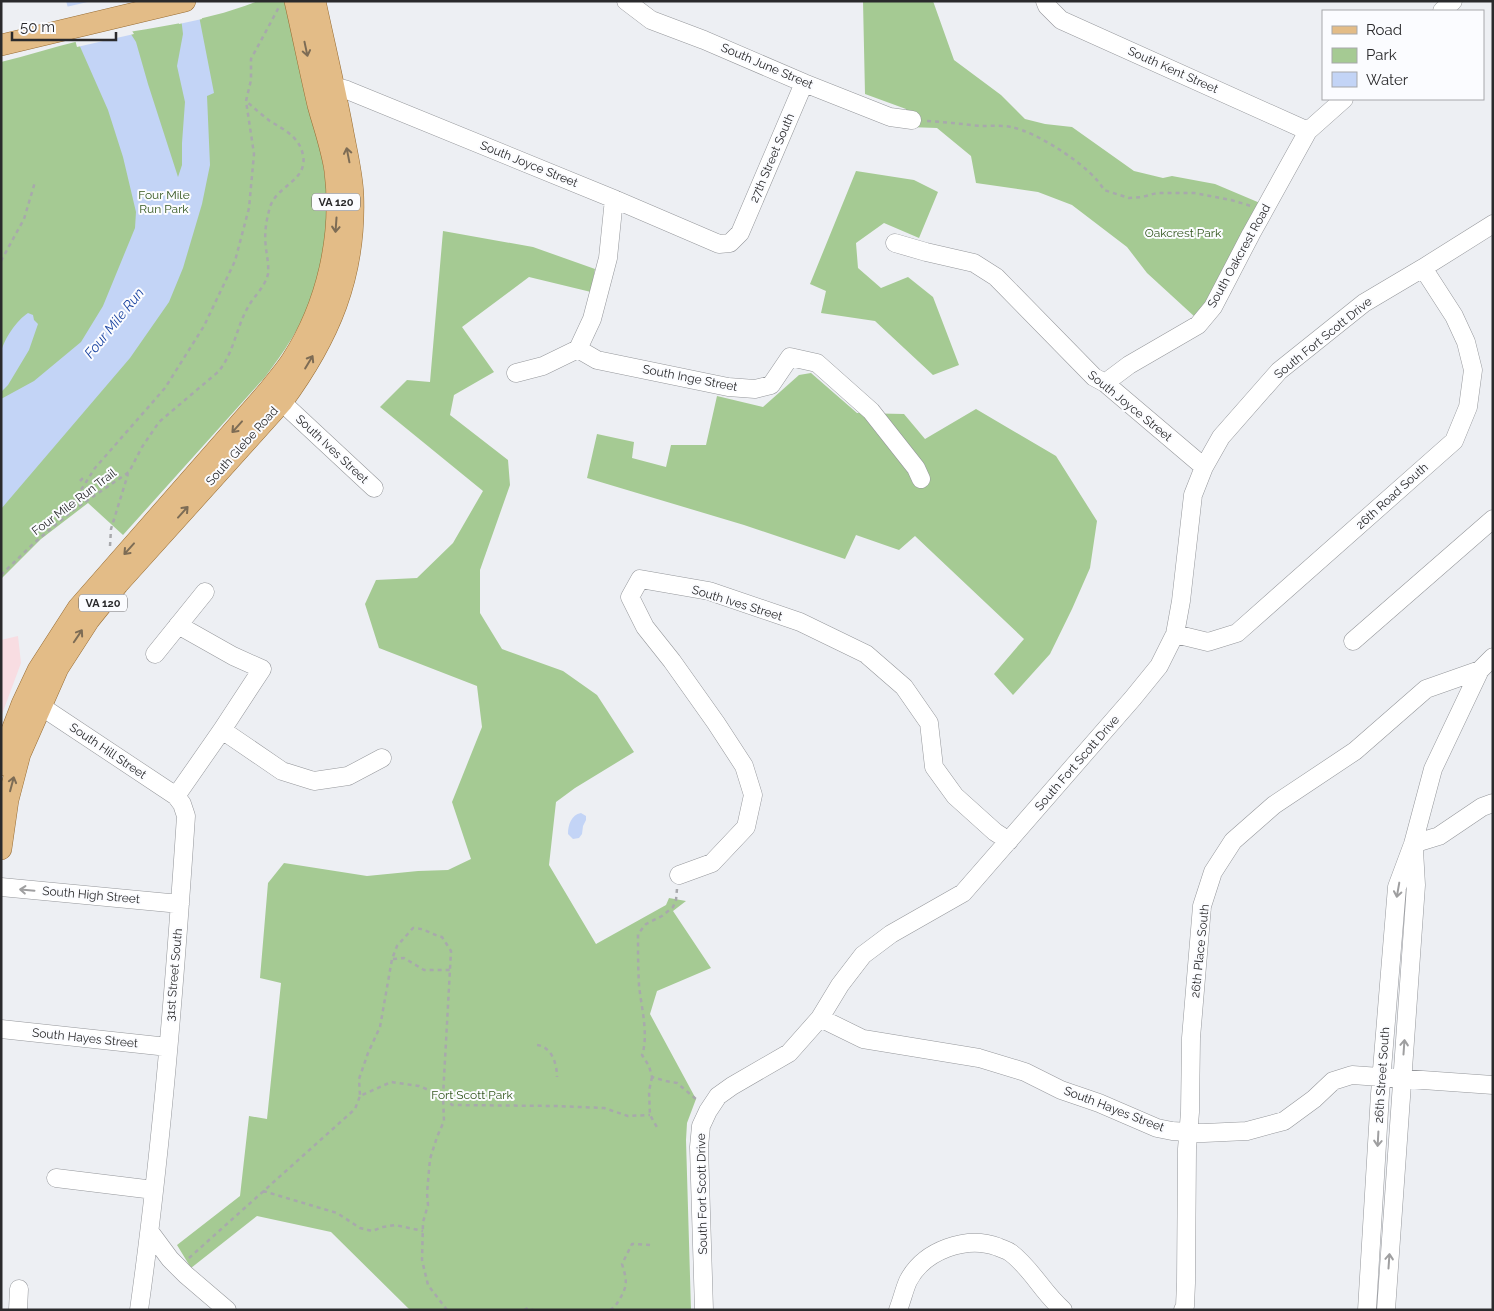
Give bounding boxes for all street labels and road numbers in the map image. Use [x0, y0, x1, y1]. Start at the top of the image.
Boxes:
street label: South June Street [719, 40, 815, 92]
street label: South Kent Street [1126, 44, 1220, 96]
street label: 27th Street South [747, 111, 797, 205]
street label: South Joyce Street [478, 138, 580, 190]
road number: VA 120 [312, 193, 360, 210]
street label: South Oakcrest Road [1205, 202, 1273, 310]
street label: South Fort Scott Drive [1271, 294, 1375, 382]
street label: South Inge Street [641, 362, 739, 394]
street label: South Joyce Street [1085, 368, 1175, 444]
street label: South Glebe Road [203, 404, 281, 488]
street label: South Ives Street [293, 412, 371, 486]
street label: 26th Road South [1353, 460, 1431, 532]
street label: Four Mile Run Trail [29, 465, 119, 538]
street label: South Ives Street [690, 583, 784, 623]
road number: VA 120 [79, 594, 127, 612]
street label: South Fort Scott Drive [1032, 713, 1122, 813]
street label: South Hill Street [67, 720, 149, 782]
street label: South High Street [42, 884, 140, 906]
street label: 26th Place South [1188, 904, 1212, 998]
street label: 31st Street South [163, 928, 185, 1022]
street label: South Hayes Street [31, 1025, 139, 1051]
street label: 26th Street South [1372, 1026, 1392, 1124]
street label: South Hayes Street [1062, 1083, 1166, 1135]
street label: South Fort Scott Drive [694, 1133, 710, 1255]

